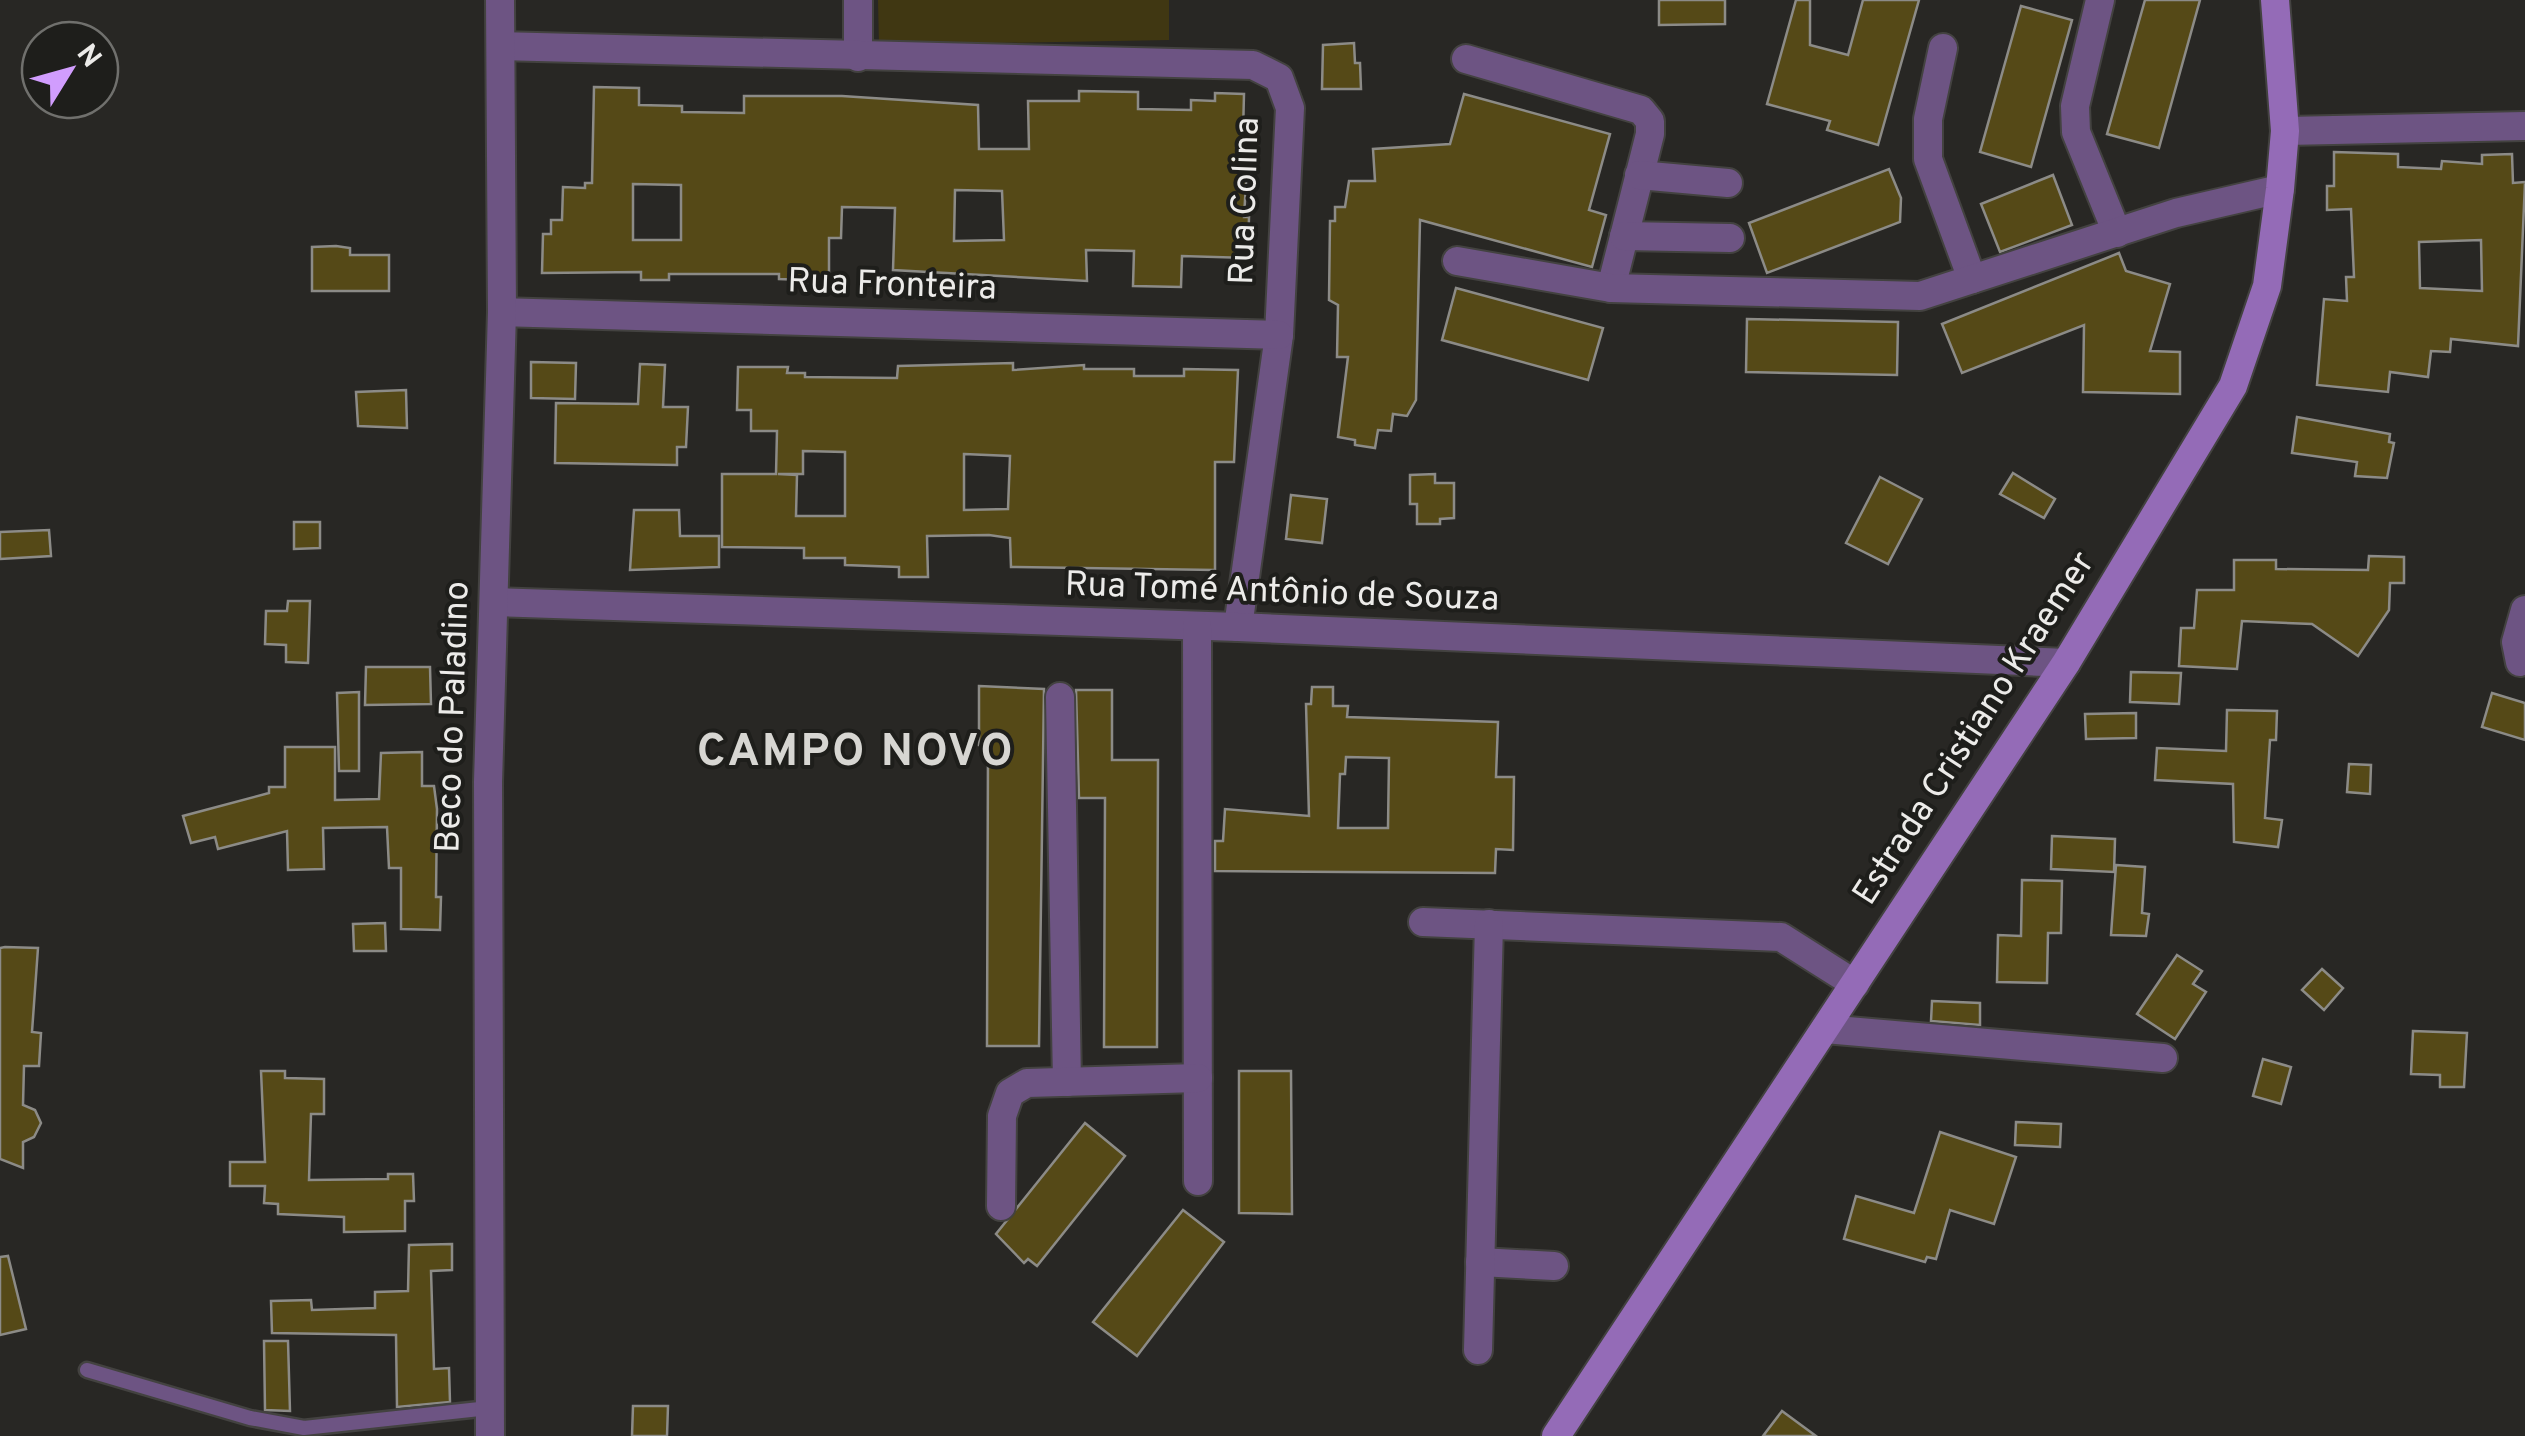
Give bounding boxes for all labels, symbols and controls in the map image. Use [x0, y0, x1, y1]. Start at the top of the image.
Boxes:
north arrow [20, 20, 120, 120]
text: N [67, 38, 108, 76]
street label: Rua Colina [1221, 116, 1271, 286]
street label: Rua Fronteira [786, 260, 998, 312]
street label: Estrada Cristiano Kraemer [1844, 544, 2106, 914]
street label: Rua Tomé Antônio de Souza [1064, 563, 1500, 623]
street label: Beco do Paladino [427, 580, 481, 854]
district label: CAMPO NOVO [697, 725, 1015, 782]

